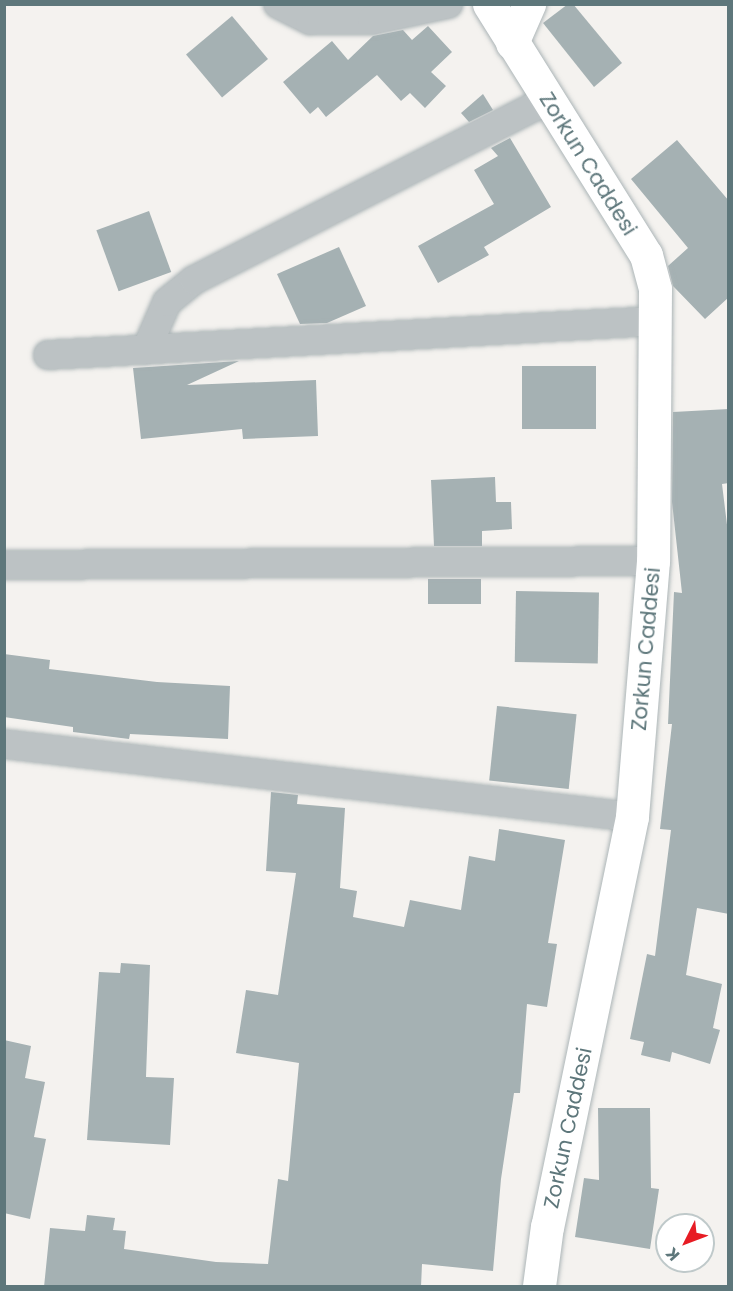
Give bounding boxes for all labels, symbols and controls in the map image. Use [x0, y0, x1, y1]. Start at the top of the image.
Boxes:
street label: Zorkun Caddesi [534, 88, 642, 240]
street label: Zorkun Caddesi [626, 566, 666, 732]
street label: Zorkun Caddesi [539, 1045, 597, 1211]
north arrow [655, 1213, 715, 1273]
text: K [660, 1242, 685, 1266]

